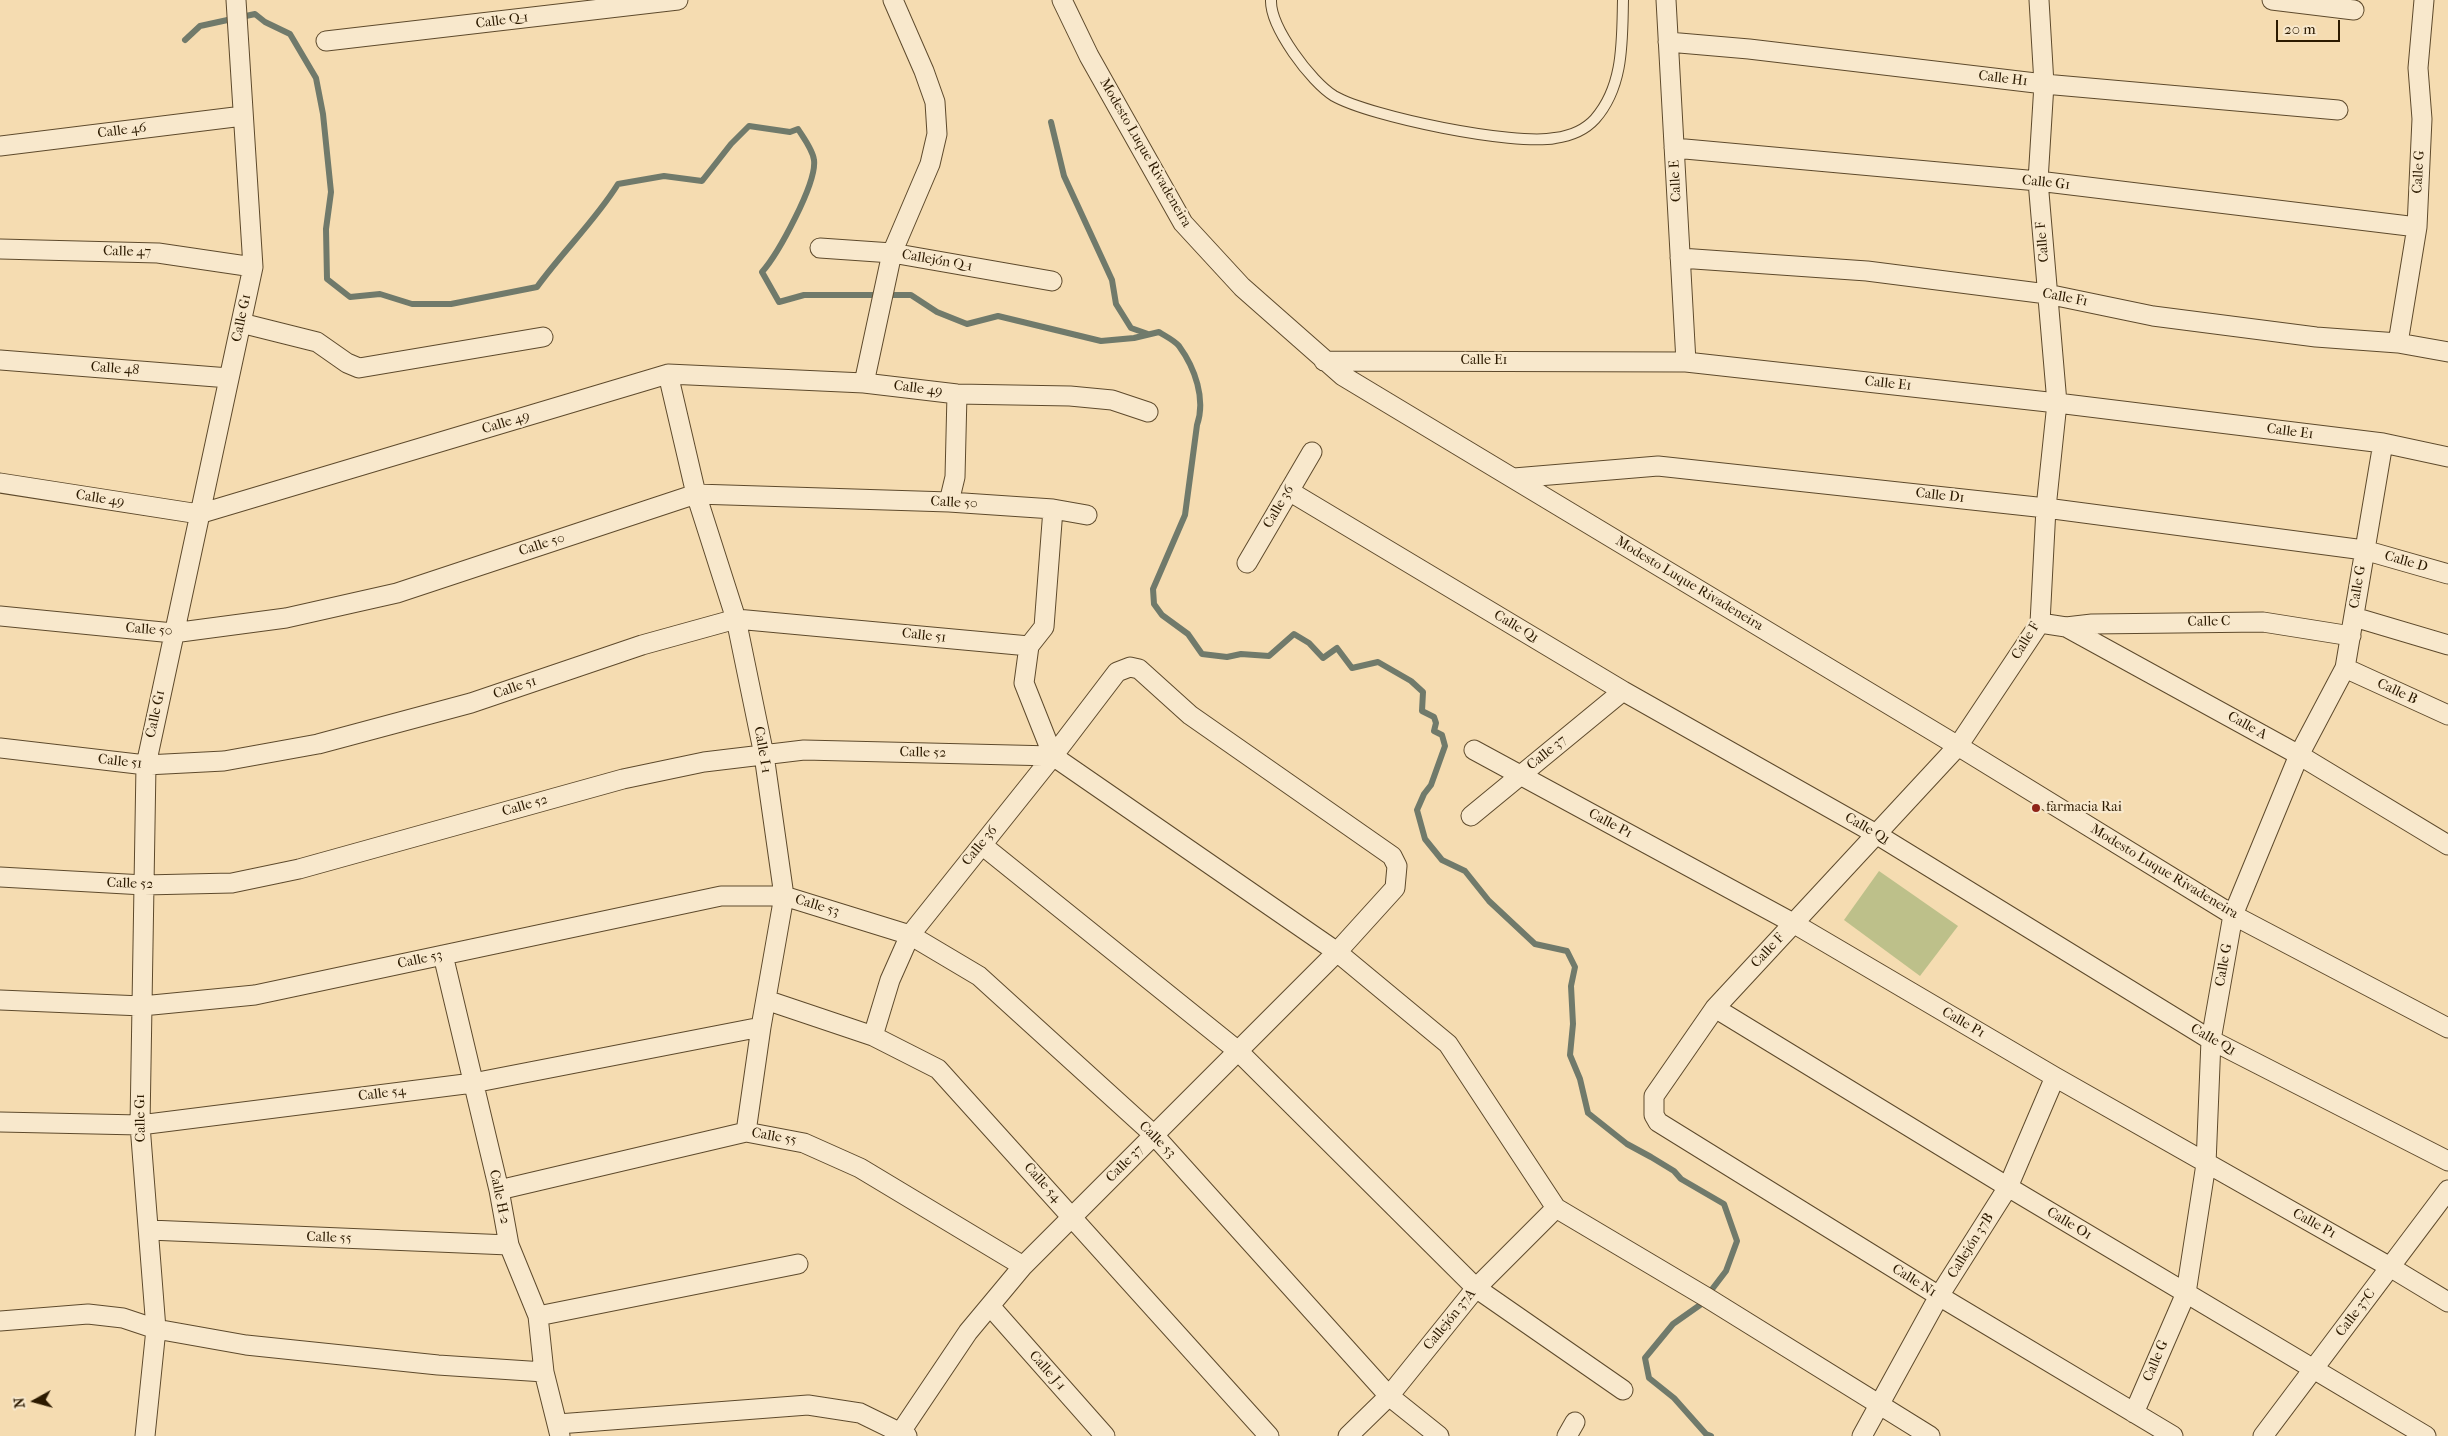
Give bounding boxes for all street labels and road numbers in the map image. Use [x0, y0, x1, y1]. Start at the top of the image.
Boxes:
street label: Calle Q-1 [475, 9, 529, 33]
street label: Calle H1 [1977, 68, 2029, 90]
street label: Modesto Luque Rivadeneira [1095, 75, 1195, 231]
street label: Calle 46 [97, 120, 147, 142]
street label: Calle G [2409, 150, 2429, 194]
street label: Calle E [1667, 160, 1685, 202]
street label: Calle G1 [2021, 172, 2071, 194]
street label: Calle F [2033, 221, 2053, 263]
street label: Calle 47 [103, 243, 151, 261]
street label: Callejón Q-1 [900, 247, 974, 275]
street label: Calle F1 [2041, 285, 2089, 311]
street label: Calle G1 [229, 293, 255, 343]
street label: Calle E1 [1460, 353, 1508, 369]
street label: Calle 48 [90, 359, 140, 379]
street label: Calle E1 [1864, 373, 1912, 395]
street label: Calle 49 [893, 378, 943, 400]
street label: Calle 49 [480, 408, 532, 438]
street label: Calle E1 [2266, 421, 2314, 443]
street label: Calle 36 [1260, 483, 1298, 531]
street label: Calle D1 [1915, 485, 1965, 507]
street label: Calle 49 [74, 487, 126, 511]
street label: Calle 50 [930, 493, 978, 513]
street label: Calle 50 [517, 530, 567, 560]
street label: Modesto Luque Rivadeneira [1612, 533, 1766, 635]
street label: Calle D [2382, 548, 2430, 576]
street label: Calle G [2346, 564, 2370, 610]
street label: Calle Q1 [1491, 607, 1541, 647]
street label: Calle C [2187, 613, 2231, 631]
street label: Calle F [2008, 619, 2044, 663]
street label: Calle 50 [125, 620, 173, 640]
street label: Calle 51 [901, 625, 947, 647]
street label: Calle 51 [491, 673, 539, 703]
street label: Calle B [2374, 675, 2420, 709]
street label: Calle G1 [143, 689, 169, 739]
street label: Calle A [2224, 708, 2270, 744]
street label: Calle I-1 [750, 725, 774, 775]
street label: Calle 37 [1524, 732, 1570, 774]
street label: Calle 52 [899, 744, 947, 762]
street label: Calle 51 [97, 751, 143, 773]
street label: Calle 52 [500, 791, 550, 821]
street label: Calle P1 [1585, 806, 1635, 842]
street label: Calle Q1 [1841, 809, 1893, 849]
street label: Modesto Luque Rivadeneira [2087, 821, 2241, 923]
street label: Calle 36 [959, 823, 1001, 869]
street label: Calle 52 [106, 875, 154, 893]
street label: Calle 53 [793, 891, 841, 921]
street label: Calle F [1748, 930, 1788, 972]
street label: Calle G [2212, 942, 2236, 988]
street label: Calle 53 [396, 947, 444, 973]
street label: Calle P1 [1938, 1004, 1988, 1042]
street label: Calle Q1 [2187, 1021, 2239, 1059]
street label: Calle 54 [357, 1083, 407, 1105]
street label: Calle G1 [132, 1094, 150, 1142]
street label: Calle 53 [1135, 1118, 1179, 1162]
street label: Calle 55 [750, 1125, 798, 1149]
street label: Calle 37 [1103, 1142, 1147, 1186]
street label: Calle 54 [1020, 1160, 1064, 1206]
street label: Calle H-2 [485, 1168, 513, 1226]
street label: Calle O1 [2043, 1204, 2095, 1244]
street label: Calle P1 [2289, 1205, 2339, 1243]
street label: Callejón 37B [1944, 1210, 1998, 1282]
street label: Calle 55 [306, 1229, 352, 1247]
street label: Calle N1 [1889, 1261, 1939, 1301]
street label: Callejón 37A [1420, 1286, 1480, 1354]
street label: Calle 37C [2333, 1286, 2379, 1340]
street label: Calle G [2140, 1338, 2172, 1384]
street label: Calle J-1 [1025, 1348, 1069, 1394]

